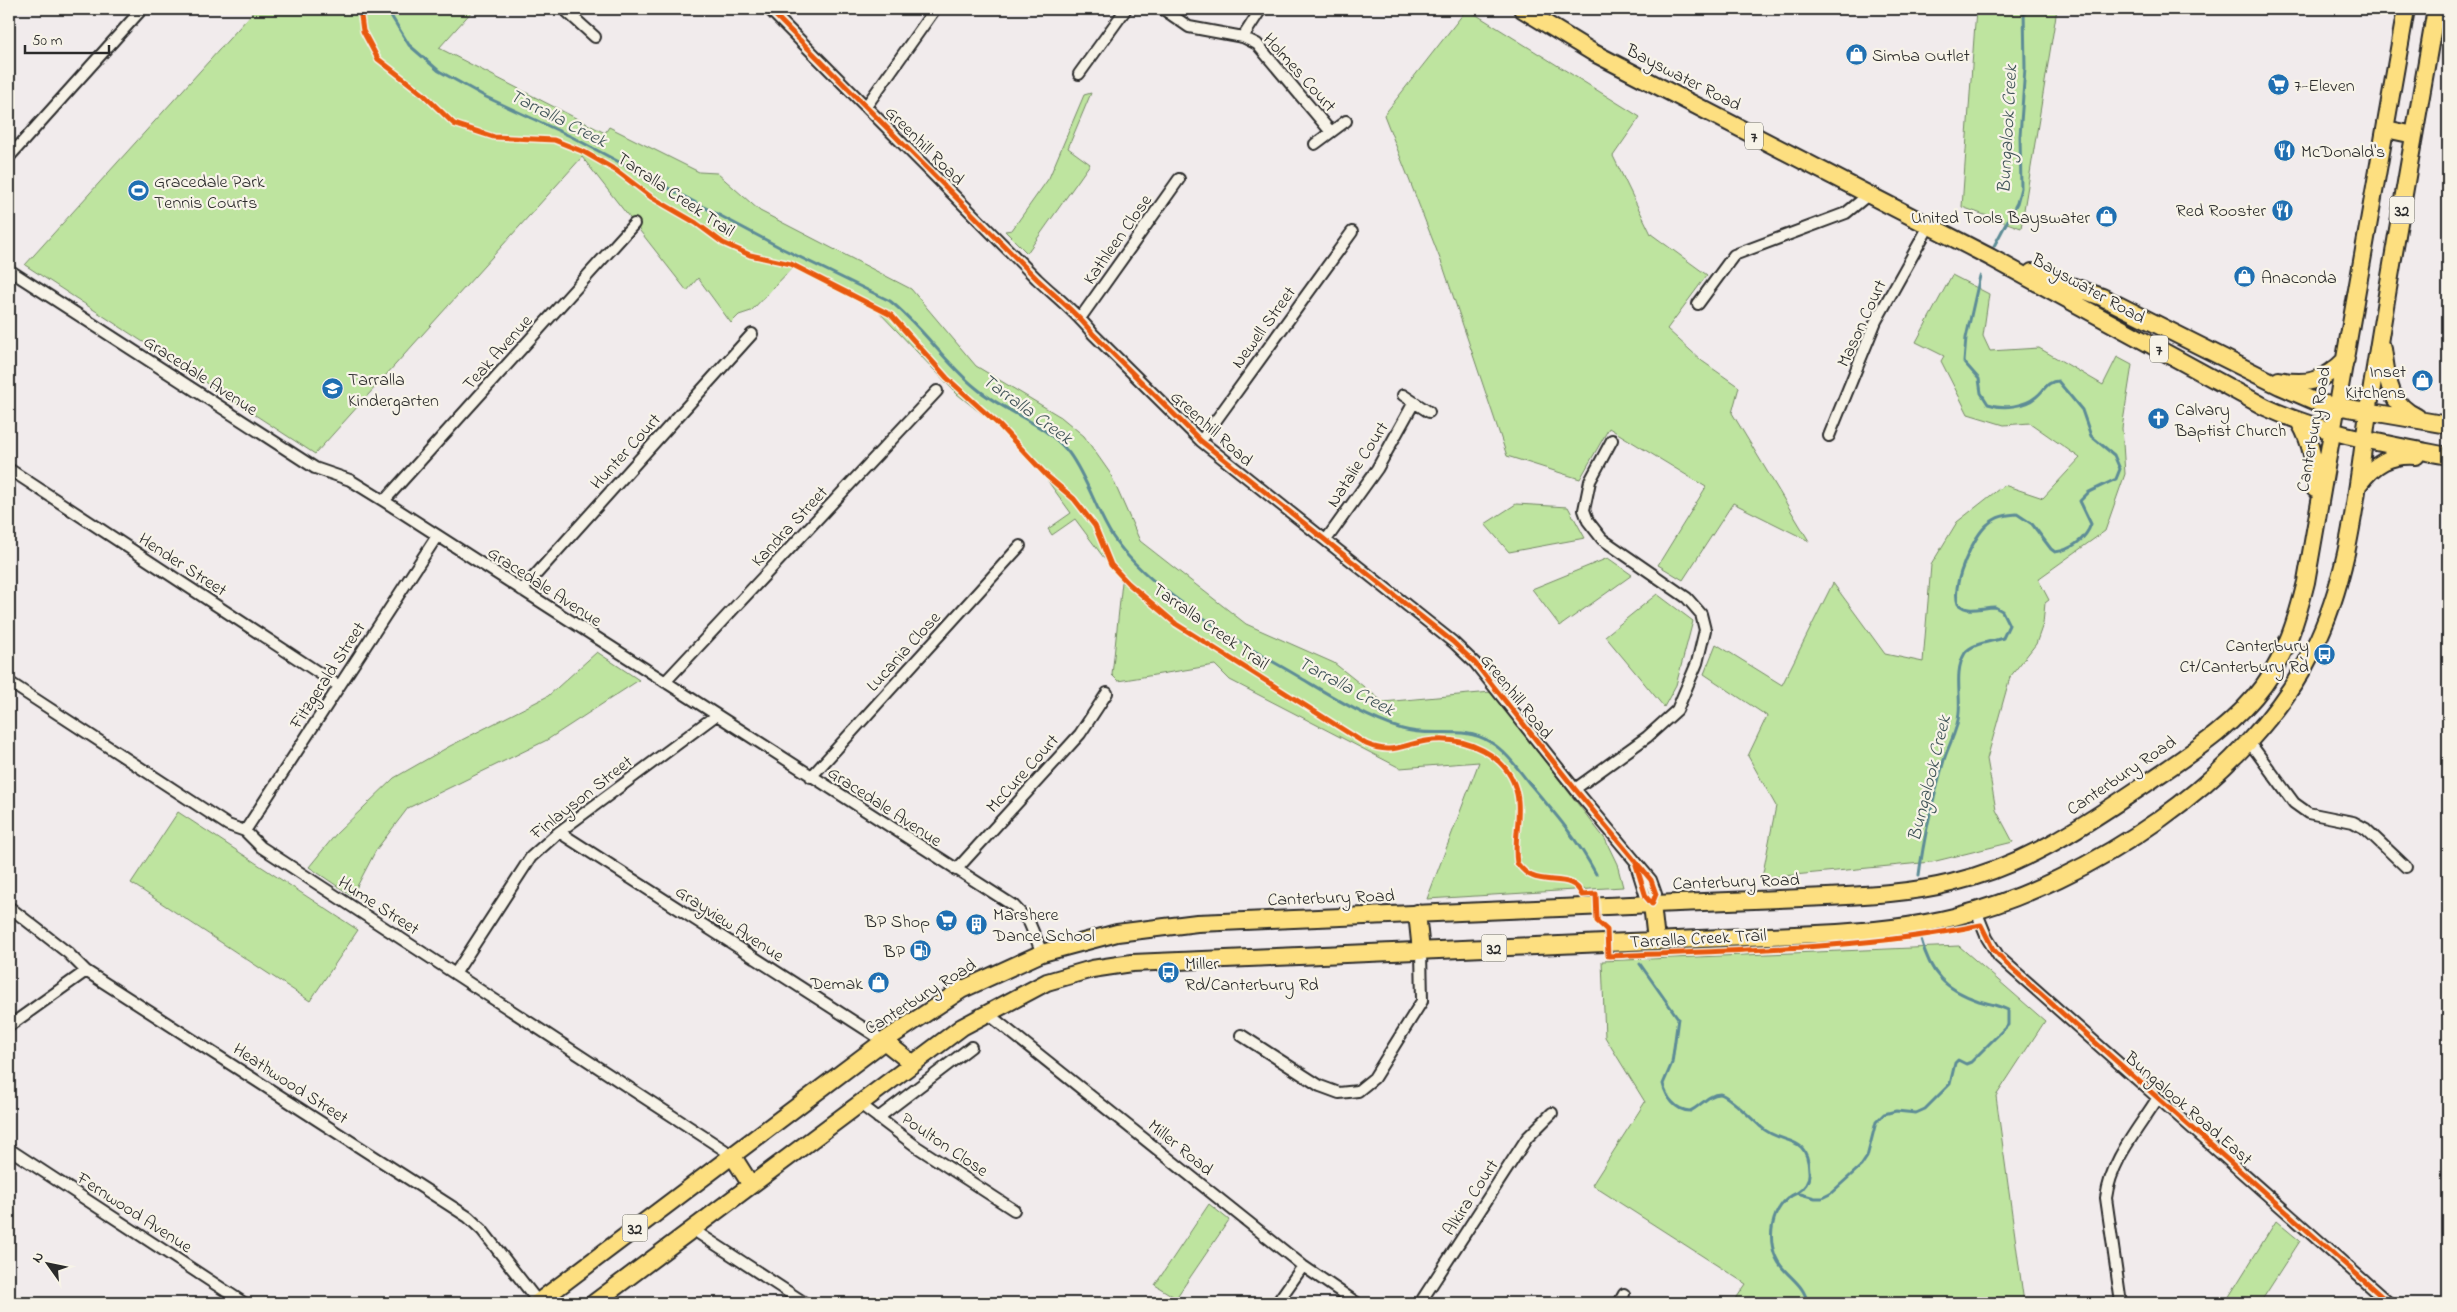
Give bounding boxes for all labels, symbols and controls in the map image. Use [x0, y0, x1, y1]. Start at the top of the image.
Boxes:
scale bar [25, 22, 109, 54]
street label: Holmes Court [1256, 28, 1341, 119]
text: 50 m [32, 30, 63, 52]
street label: Bayswater Road [1620, 38, 1745, 119]
shop icon: Simba Outlet [1844, 43, 1868, 67]
place label: Simba Outlet [1872, 44, 1970, 70]
water label: Bungalook Creek [1992, 63, 2026, 194]
supermarket icon: 7-Eleven [2266, 73, 2290, 97]
place label: 7-Eleven [2294, 74, 2355, 100]
water label: Tarralla Creek [504, 83, 612, 156]
street label: Greenhill Road [878, 101, 969, 192]
road number: 7 [1745, 122, 1763, 150]
restaurant icon: McDonald's [2273, 139, 2297, 163]
place label: McDonald's [2301, 140, 2385, 166]
street label: Tarralla Creek Trail [611, 147, 739, 245]
place label: Gracedale Park Tennis Courts [154, 170, 265, 217]
sports icon: Gracedale Park Tennis Courts [126, 179, 150, 203]
street label: Kathleen Close [1078, 189, 1160, 291]
road number: 32 [2390, 196, 2414, 224]
restaurant icon: Red Rooster [2270, 198, 2294, 222]
place label: Red Rooster [2176, 199, 2266, 225]
shop icon: United Tools Bayswater [2094, 205, 2118, 229]
place label: United Tools Bayswater [1911, 206, 2090, 232]
street label: Bayswater Road [2026, 247, 2149, 332]
shop icon: Anaconda [2233, 265, 2257, 289]
place label: Anaconda [2261, 266, 2337, 292]
street label: Mason Court [1831, 276, 1894, 372]
street label: Newell Street [1226, 282, 1303, 375]
street label: Teak Avenue [457, 309, 540, 397]
street label: Gracedale Avenue [138, 330, 263, 424]
road number: 7 [2150, 336, 2168, 362]
place label: Inset Kitchens [2345, 360, 2406, 407]
street label: Canterbury Road [2291, 364, 2339, 494]
place label: Tarralla Kindergarten [348, 368, 439, 416]
water label: Tarralla Creek [976, 368, 1078, 453]
shop icon: Inset Kitchens [2410, 369, 2434, 393]
school or university icon: Tarralla Kindergarten [320, 377, 344, 401]
street label: Greenhill Road [1164, 385, 1258, 474]
place label: Calvary Baptist Church [2174, 398, 2286, 445]
church icon: Calvary Baptist Church [2147, 407, 2171, 431]
street label: Hunter Court [585, 408, 668, 496]
street label: Natalie Court [1321, 417, 1396, 513]
street label: Kandra Street [746, 481, 835, 574]
street label: Hender Street [132, 527, 231, 604]
street label: Gracedale Avenue [482, 541, 607, 635]
street label: Tarralla Creek Trail [1146, 578, 1273, 678]
street label: Lucania Close [861, 606, 948, 698]
street label: Fitzgerald Street [284, 617, 374, 736]
place label: Canterbury Ct/Canterbury Rd [2179, 634, 2309, 681]
bus stop icon: Canterbury Ct/Canterbury Rd [2313, 643, 2337, 667]
street label: Greenhill Road [1473, 649, 1558, 746]
water label: Tarralla Creek [1293, 650, 1400, 724]
water label: Bungalook Creek [1902, 712, 1960, 845]
street label: McCure Court [981, 729, 1066, 820]
street label: Canterbury Road [2062, 730, 2182, 823]
street label: Finlayson Street [525, 750, 639, 848]
street label: Gracedale Avenue [822, 761, 947, 855]
street label: Canterbury Road [1672, 868, 1800, 898]
street label: Hume Street [332, 871, 424, 943]
street label: Grayview Avenue [669, 880, 789, 970]
street label: Canterbury Road [1267, 884, 1395, 914]
place label: Marshere Dance School [992, 903, 1095, 950]
supermarket icon: BP Shop [934, 909, 958, 933]
place label: BP Shop [864, 910, 930, 936]
building icon: Marshere Dance School [965, 912, 989, 936]
street label: Tarralla Creek Trail [1629, 923, 1767, 957]
road number: 32 [1482, 934, 1506, 961]
fuel station icon: BP [909, 939, 933, 963]
place label: BP [883, 940, 906, 966]
place label: Miller Rd/Canterbury Rd [1185, 952, 1319, 999]
street label: Canterbury Road [860, 953, 982, 1042]
bus stop icon: Miller Rd/Canterbury Rd [1157, 961, 1181, 985]
shop icon: Demak [867, 971, 891, 995]
place label: Demak [809, 972, 863, 998]
street label: Heathwood Street [227, 1038, 353, 1132]
street label: Bungalook Road East [2117, 1046, 2257, 1173]
street label: Poulton Close [895, 1107, 993, 1185]
street label: Miller Road [1141, 1114, 1218, 1183]
street label: Alkira Court [1437, 1155, 1506, 1241]
street label: Fernwood Avenue [70, 1166, 198, 1261]
road number: 32 [622, 1214, 648, 1242]
north arrow [22, 1240, 72, 1290]
text: N [27, 1248, 50, 1267]

